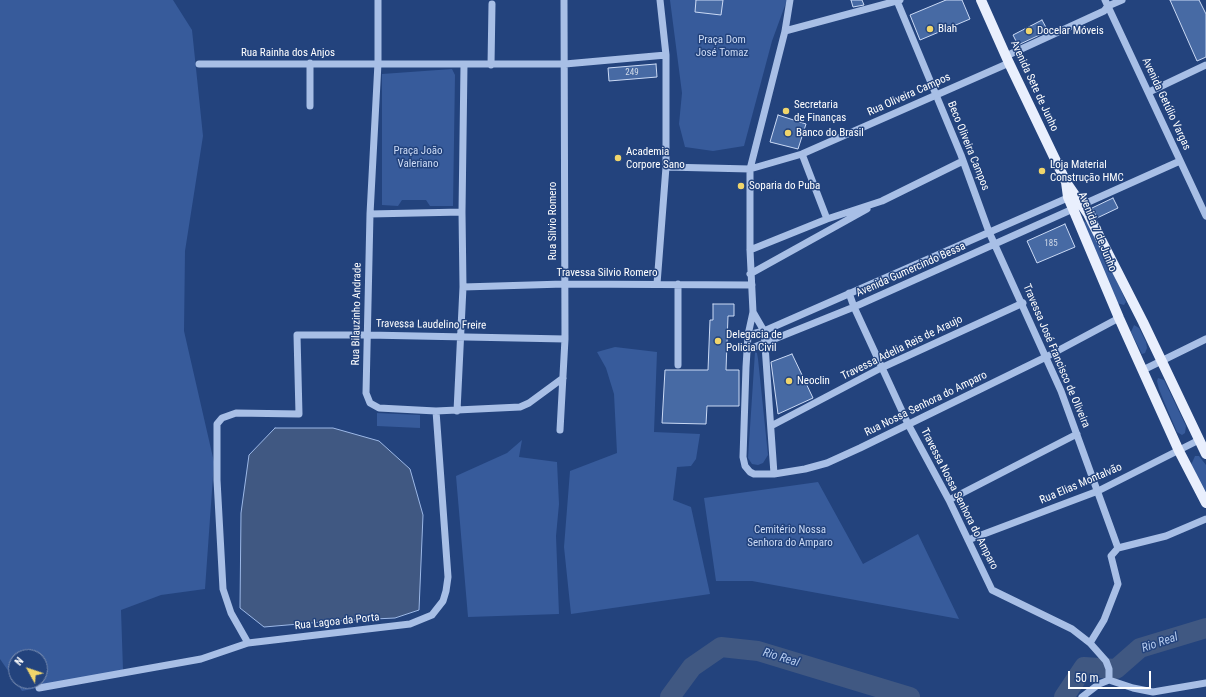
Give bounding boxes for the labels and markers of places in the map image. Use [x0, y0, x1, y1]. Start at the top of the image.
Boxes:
place label: Blah [938, 22, 957, 36]
marker: Blah [925, 24, 935, 34]
place label: Docelar Móveis [1037, 24, 1104, 38]
marker: Docelar Móveis [1024, 26, 1034, 36]
place label: Secretaria de Finanças [794, 98, 846, 124]
marker: Secretaria de Finanças [781, 106, 791, 116]
place label: Banco do Brasil [796, 126, 864, 140]
marker: Banco do Brasil [783, 128, 793, 138]
place label: Academia Corpore Sano [626, 145, 685, 171]
marker: Academia Corpore Sano [613, 153, 623, 163]
place label: Loja Material Construção HMC [1050, 158, 1124, 184]
marker: Loja Material Construção HMC [1037, 166, 1047, 176]
place label: Soparia do Puba [749, 179, 820, 193]
marker: Soparia do Puba [736, 181, 746, 191]
place label: Delegacia de Policia Civil [726, 328, 782, 354]
marker: Delegacia de Policia Civil [713, 336, 723, 346]
place label: Neoclin [797, 374, 830, 388]
marker: Neoclin [784, 376, 794, 386]

